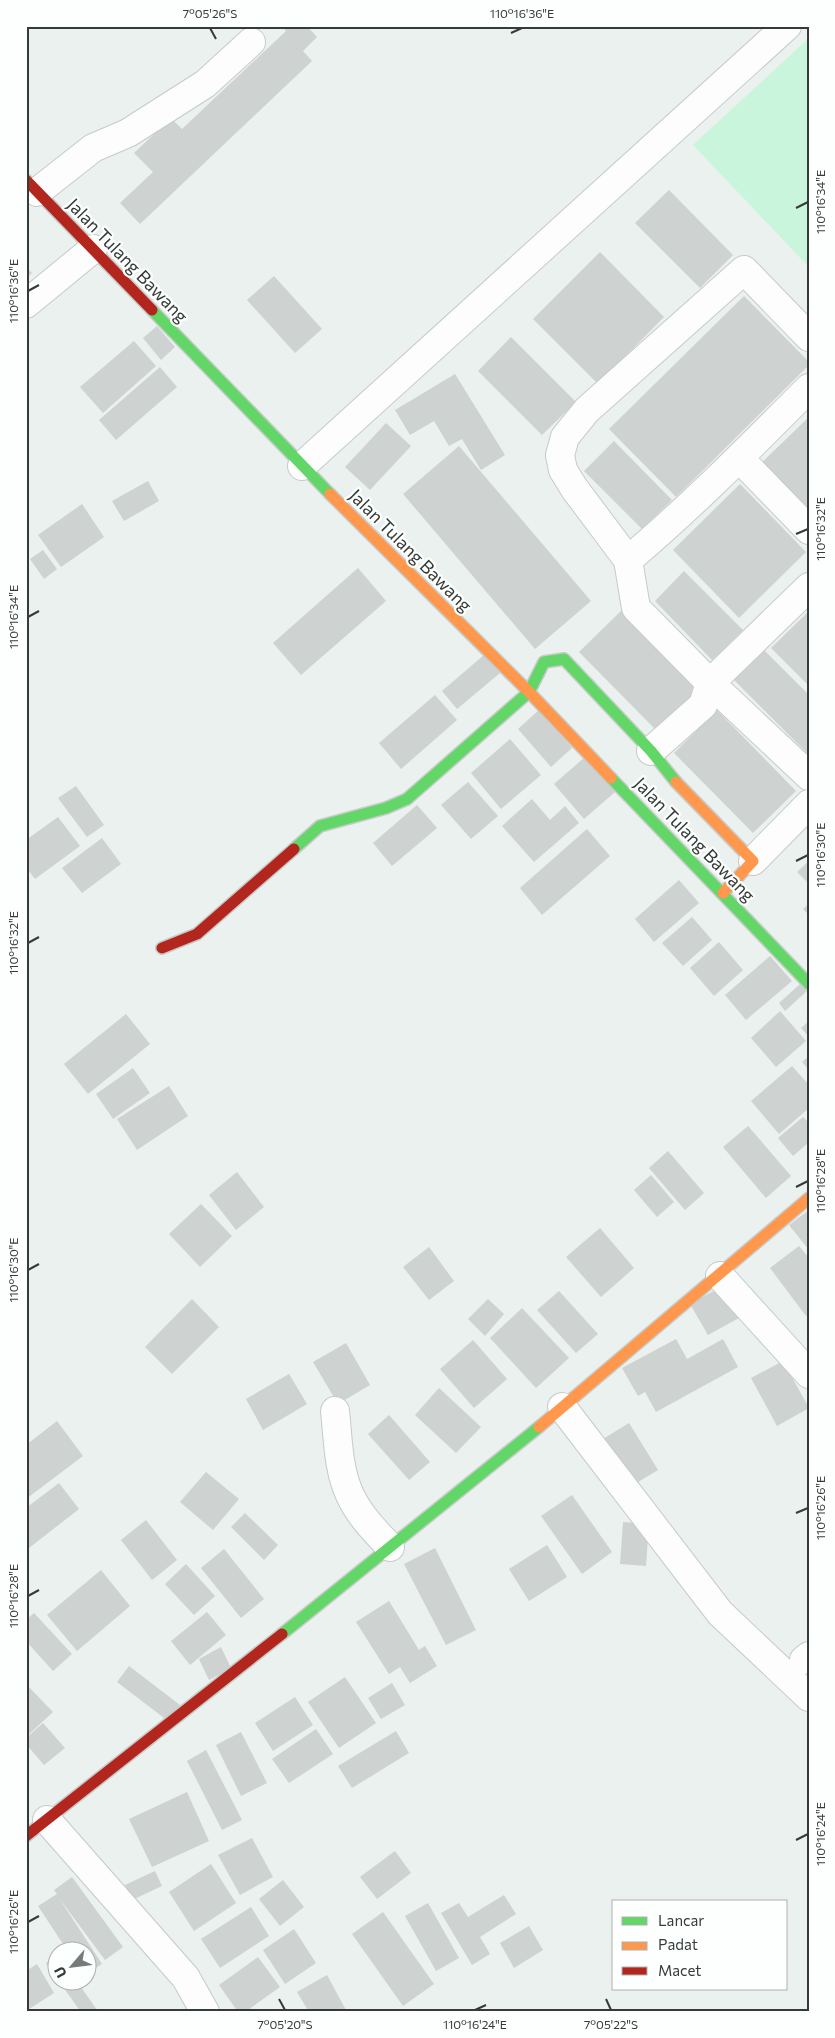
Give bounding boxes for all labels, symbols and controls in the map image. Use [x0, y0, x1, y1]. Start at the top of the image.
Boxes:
text: 7°05'26"S [183, 6, 237, 20]
text: 110°16'36"E [490, 6, 554, 20]
text: 110°16'34"E [813, 170, 827, 234]
street label: Jalan Tulang Bawang [63, 193, 193, 327]
text: 110°16'36"E [6, 259, 20, 323]
street label: Jalan Tulang Bawang [345, 484, 477, 616]
text: 110°16'32"E [813, 497, 827, 561]
text: 110°16'34"E [6, 585, 20, 649]
street label: Jalan Tulang Bawang [630, 772, 760, 906]
text: 110°16'30"E [813, 823, 827, 887]
text: 110°16'32"E [6, 911, 20, 975]
text: 110°16'28"E [813, 1149, 827, 1213]
text: 110°16'30"E [6, 1238, 20, 1302]
text: 110°16'26"E [813, 1476, 827, 1540]
text: 110°16'28"E [6, 1564, 20, 1628]
text: 110°16'24"E [813, 1802, 827, 1866]
text: 110°16'26"E [6, 1890, 20, 1954]
legend [612, 1900, 788, 1990]
text: Lancar [658, 1911, 704, 1929]
text: Padat [658, 1935, 698, 1953]
north arrow [48, 1940, 98, 1990]
text: Macet [658, 1961, 701, 1979]
text: U [50, 1964, 70, 1981]
text: 7°05'20"S [257, 2017, 313, 2031]
text: 110°16'24"E [443, 2017, 507, 2031]
text: 7°05'22"S [584, 2017, 638, 2031]

